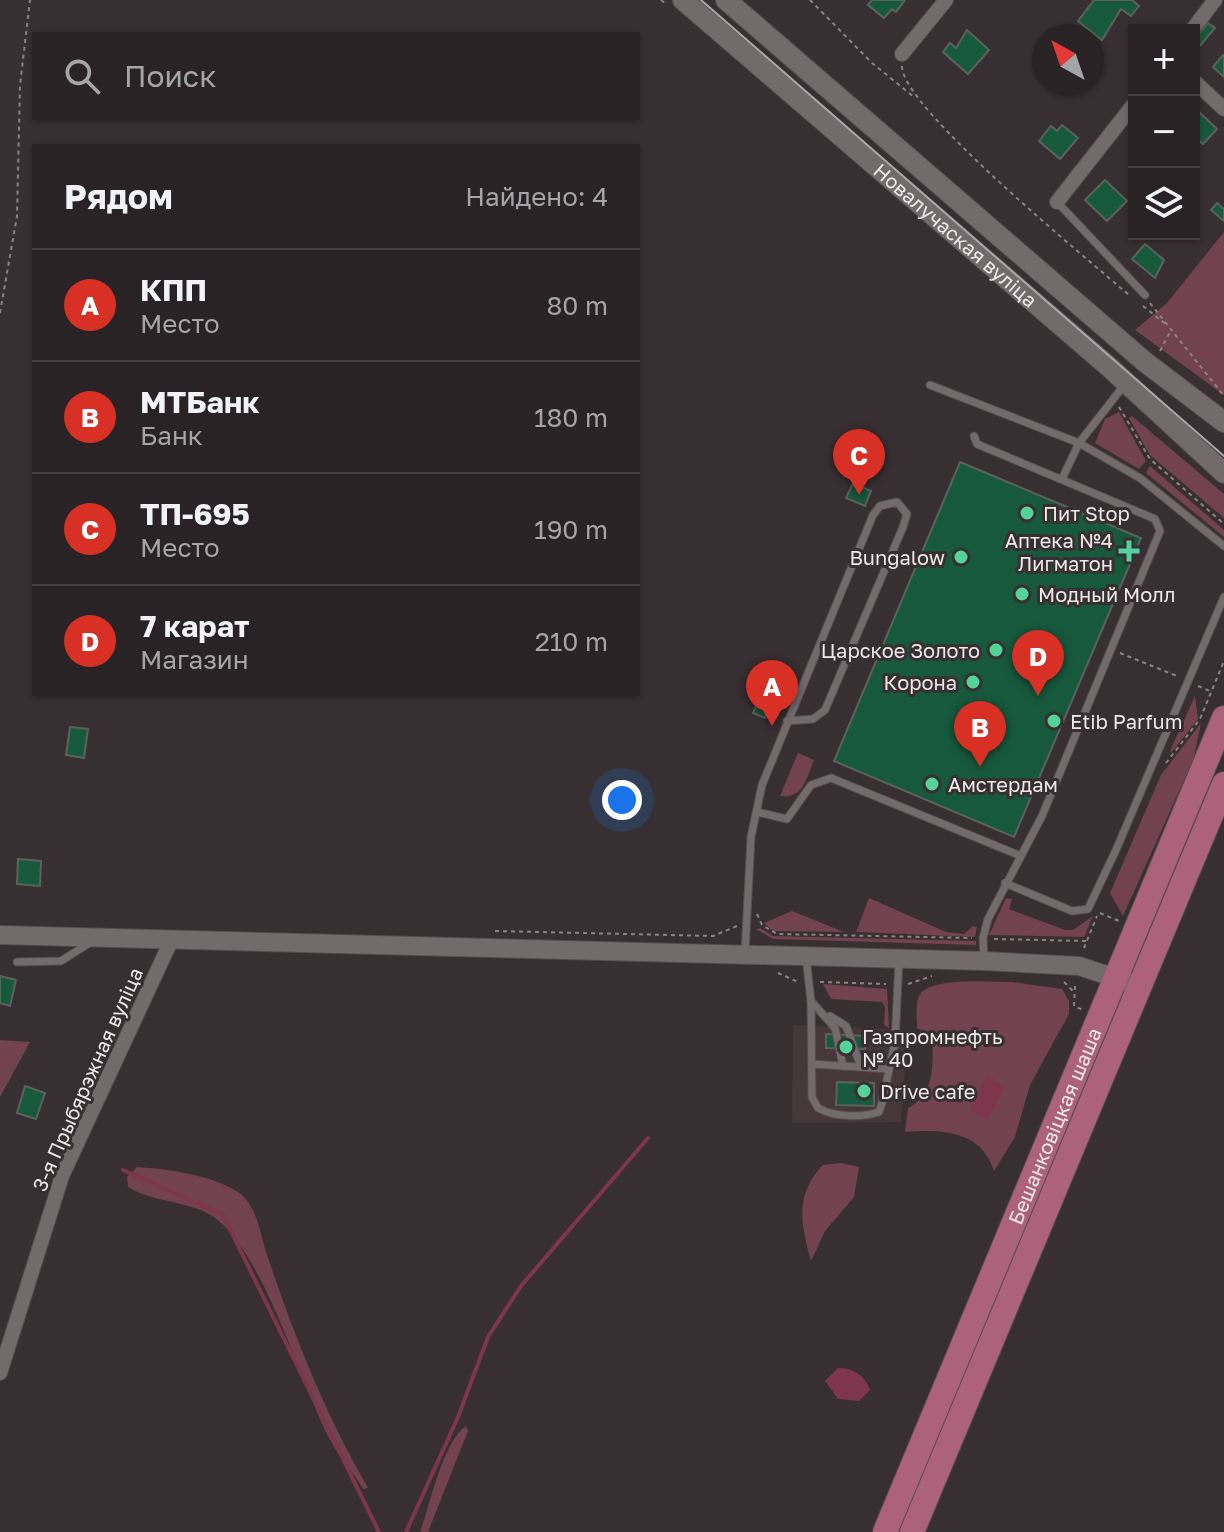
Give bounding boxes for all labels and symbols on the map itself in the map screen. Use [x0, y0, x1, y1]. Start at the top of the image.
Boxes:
north arrow [1032, 24, 1104, 96]
street label: Новалучаская вуліца [869, 158, 1042, 312]
pin: C [833, 429, 885, 495]
place label: Пит Stop [1043, 501, 1130, 525]
marker: Пит Stop [1018, 504, 1036, 522]
place label: Аптека №4 Лигматон [1005, 528, 1113, 575]
marker: Аптека №4 Лигматон [1120, 542, 1138, 560]
place label: Bungalow [849, 545, 945, 569]
marker: Bungalow [952, 548, 970, 566]
place label: Модный Молл [1038, 582, 1176, 606]
marker: Модный Молл [1013, 585, 1031, 603]
pin: D [1012, 630, 1064, 696]
place label: Царское Золото [821, 638, 980, 662]
marker: Царское Золото [987, 641, 1005, 659]
pin: A [746, 660, 798, 726]
place label: Корона [884, 670, 957, 694]
marker: Корона [964, 673, 982, 691]
pin: B [954, 701, 1006, 767]
place label: Etib Parfum [1070, 709, 1182, 733]
marker: Etib Parfum [1045, 712, 1063, 730]
place label: Амстердам [948, 772, 1058, 796]
marker: Амстердам [923, 775, 941, 793]
your location [602, 780, 642, 820]
street label: 3-я Прыбярэжная вуліца [27, 963, 147, 1195]
place label: Газпромнефть № 40 [862, 1024, 1002, 1071]
street label: Бешанковіцкая шаша [1003, 1024, 1106, 1228]
marker: Газпромнефть № 40 [837, 1038, 855, 1056]
place label: Drive cafe [880, 1079, 975, 1103]
marker: Drive cafe [855, 1082, 873, 1100]

